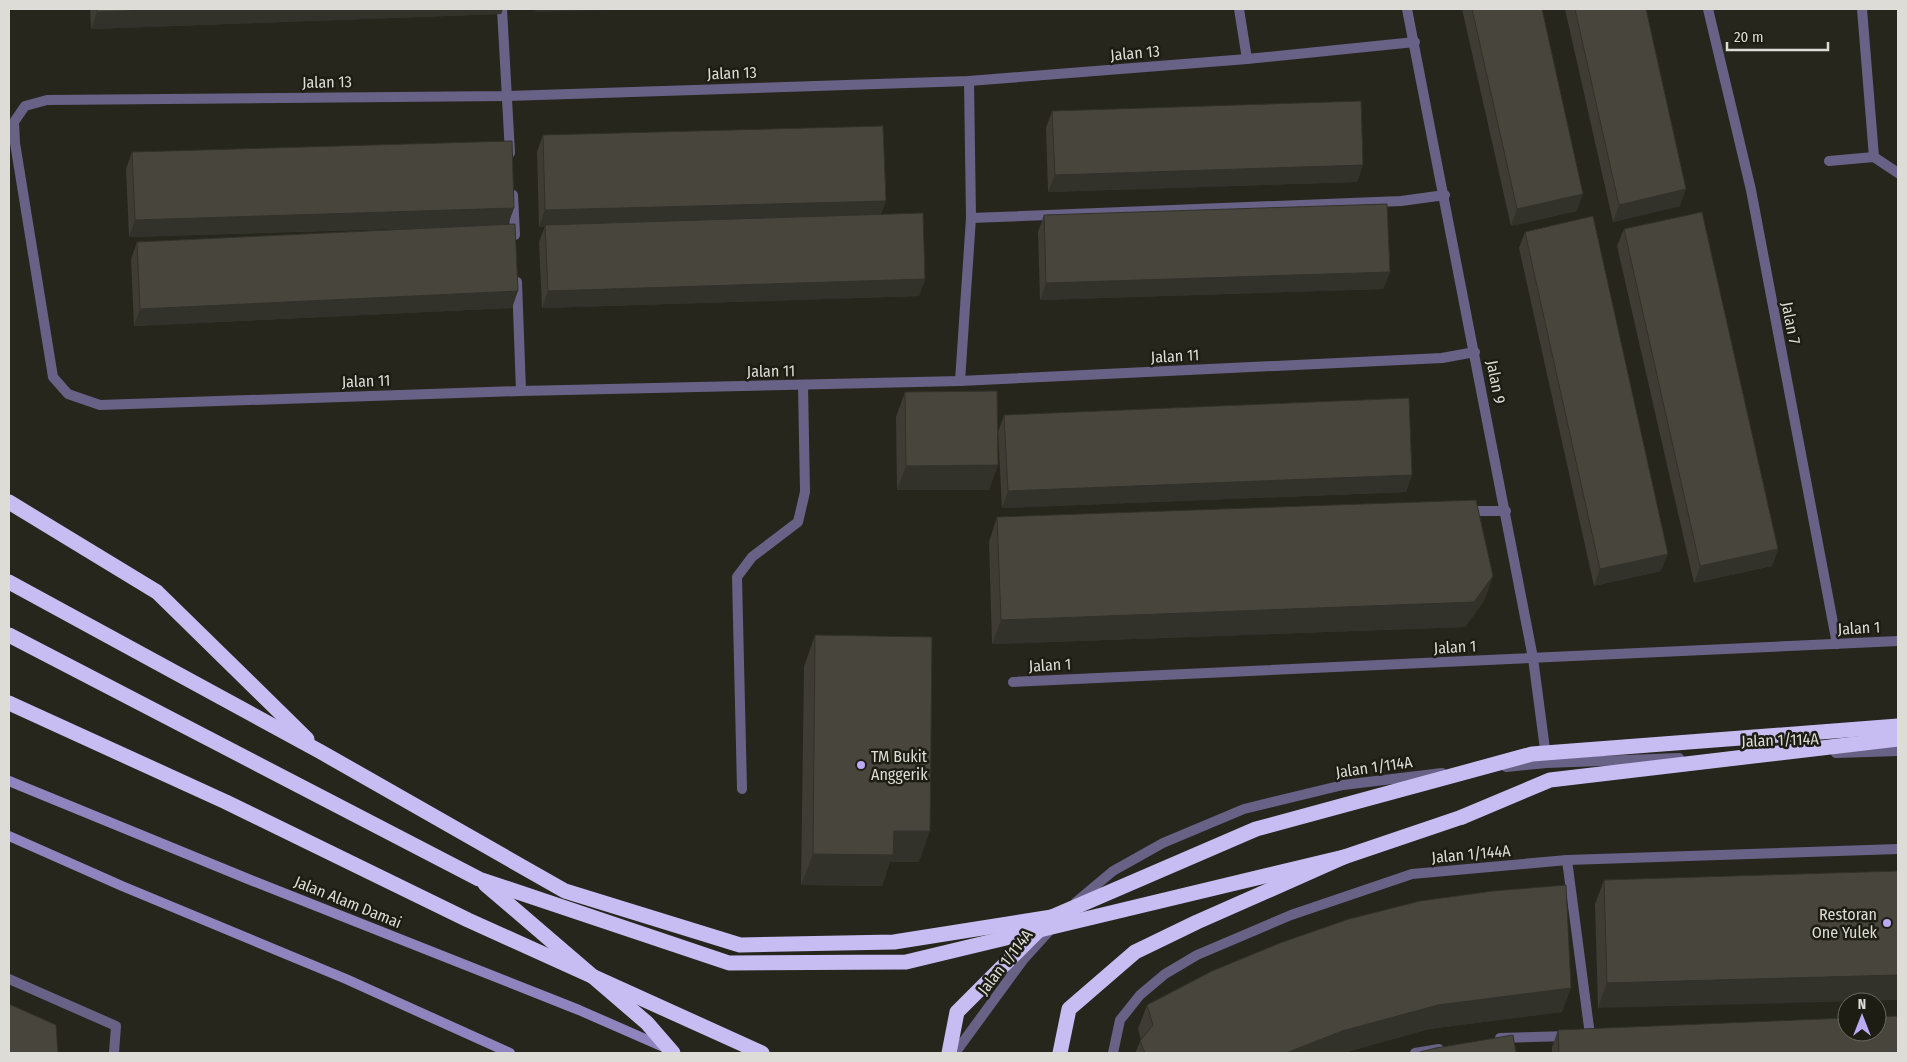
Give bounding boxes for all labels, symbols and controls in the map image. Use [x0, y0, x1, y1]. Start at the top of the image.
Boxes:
scale bar [1727, 20, 1828, 52]
text: 20 m [1734, 28, 1764, 46]
street label: Jalan 13 [1109, 41, 1161, 65]
street label: Jalan 13 [707, 63, 757, 83]
street label: Jalan 13 [302, 72, 352, 92]
street label: Jalan 7 [1778, 300, 1804, 346]
street label: Jalan 11 [1150, 345, 1200, 367]
street label: Jalan 9 [1482, 359, 1510, 406]
street label: Jalan 11 [747, 361, 795, 381]
street label: Jalan 11 [341, 371, 391, 391]
street label: Jalan 1 [1837, 617, 1881, 639]
street label: Jalan 1 [1433, 636, 1477, 658]
street label: Jalan 1 [1028, 654, 1072, 676]
street label: Jalan 1/114A [1741, 729, 1820, 751]
place label: TM Bukit Anggerik [871, 747, 928, 784]
street label: Jalan 1/114A [1334, 752, 1414, 782]
marker: TM Bukit Anggerik [855, 759, 867, 771]
street label: Jalan 1/144A [1431, 841, 1512, 867]
street label: Jalan Alam Damai [292, 872, 404, 932]
place label: Restoran One Yulek [1812, 905, 1878, 942]
marker: Restoran One Yulek [1881, 917, 1893, 929]
street label: Jalan 1/114A [974, 925, 1037, 998]
north arrow [1837, 992, 1887, 1042]
text: N [1858, 996, 1866, 1013]

